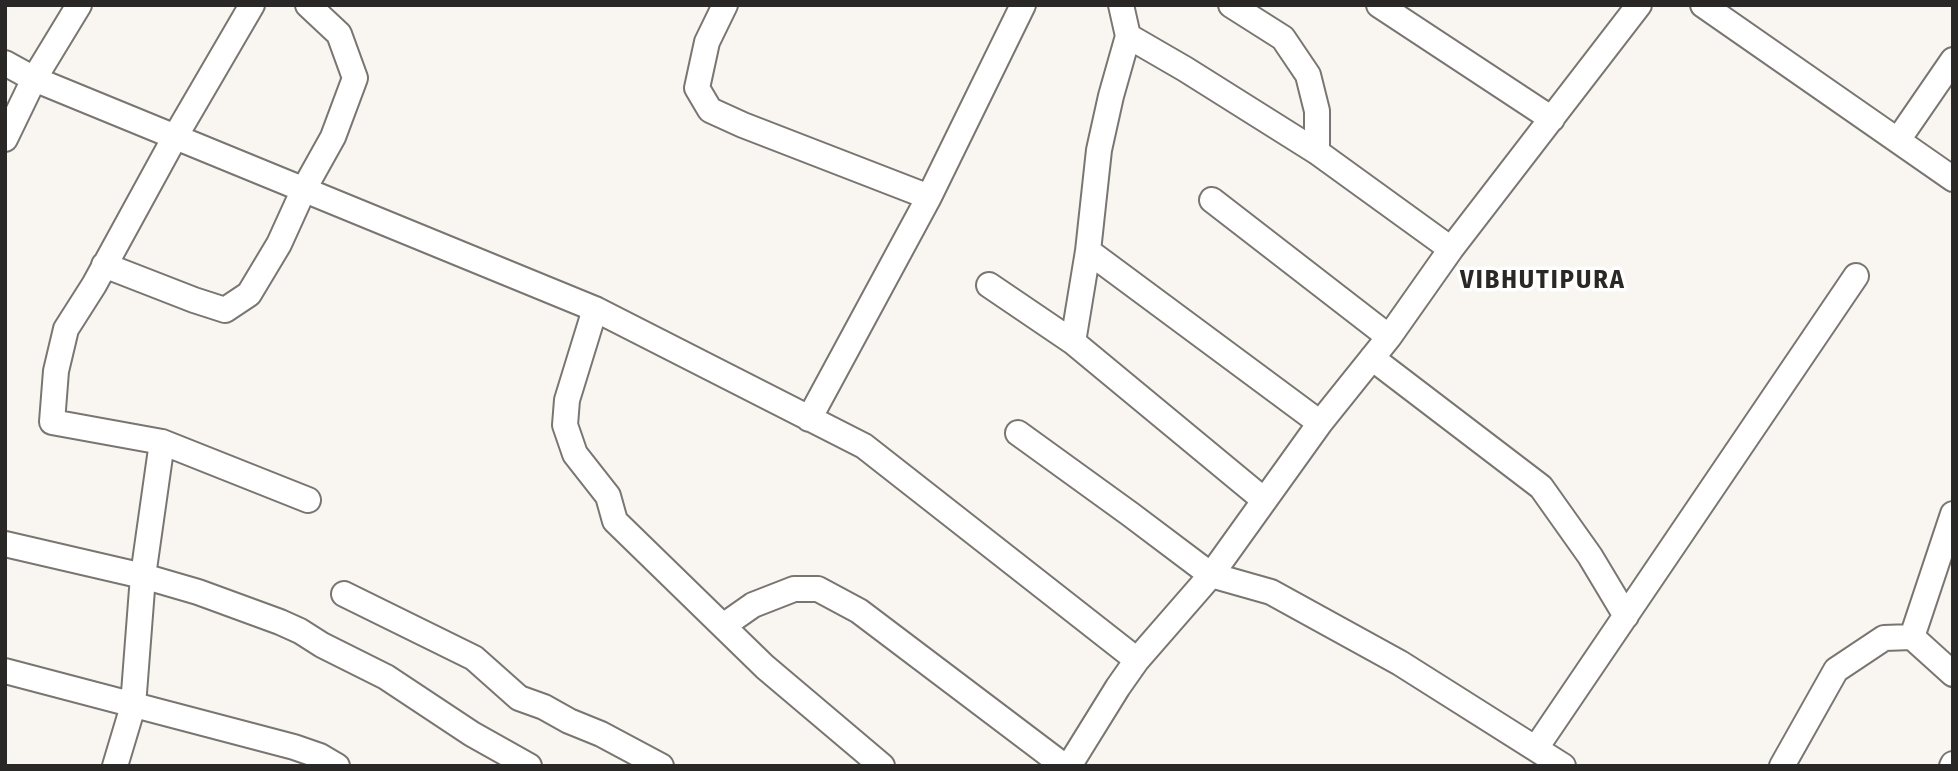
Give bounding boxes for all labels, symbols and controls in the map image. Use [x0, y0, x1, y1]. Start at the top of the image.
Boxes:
district label: VIBHUTIPURA [1461, 265, 1625, 297]

